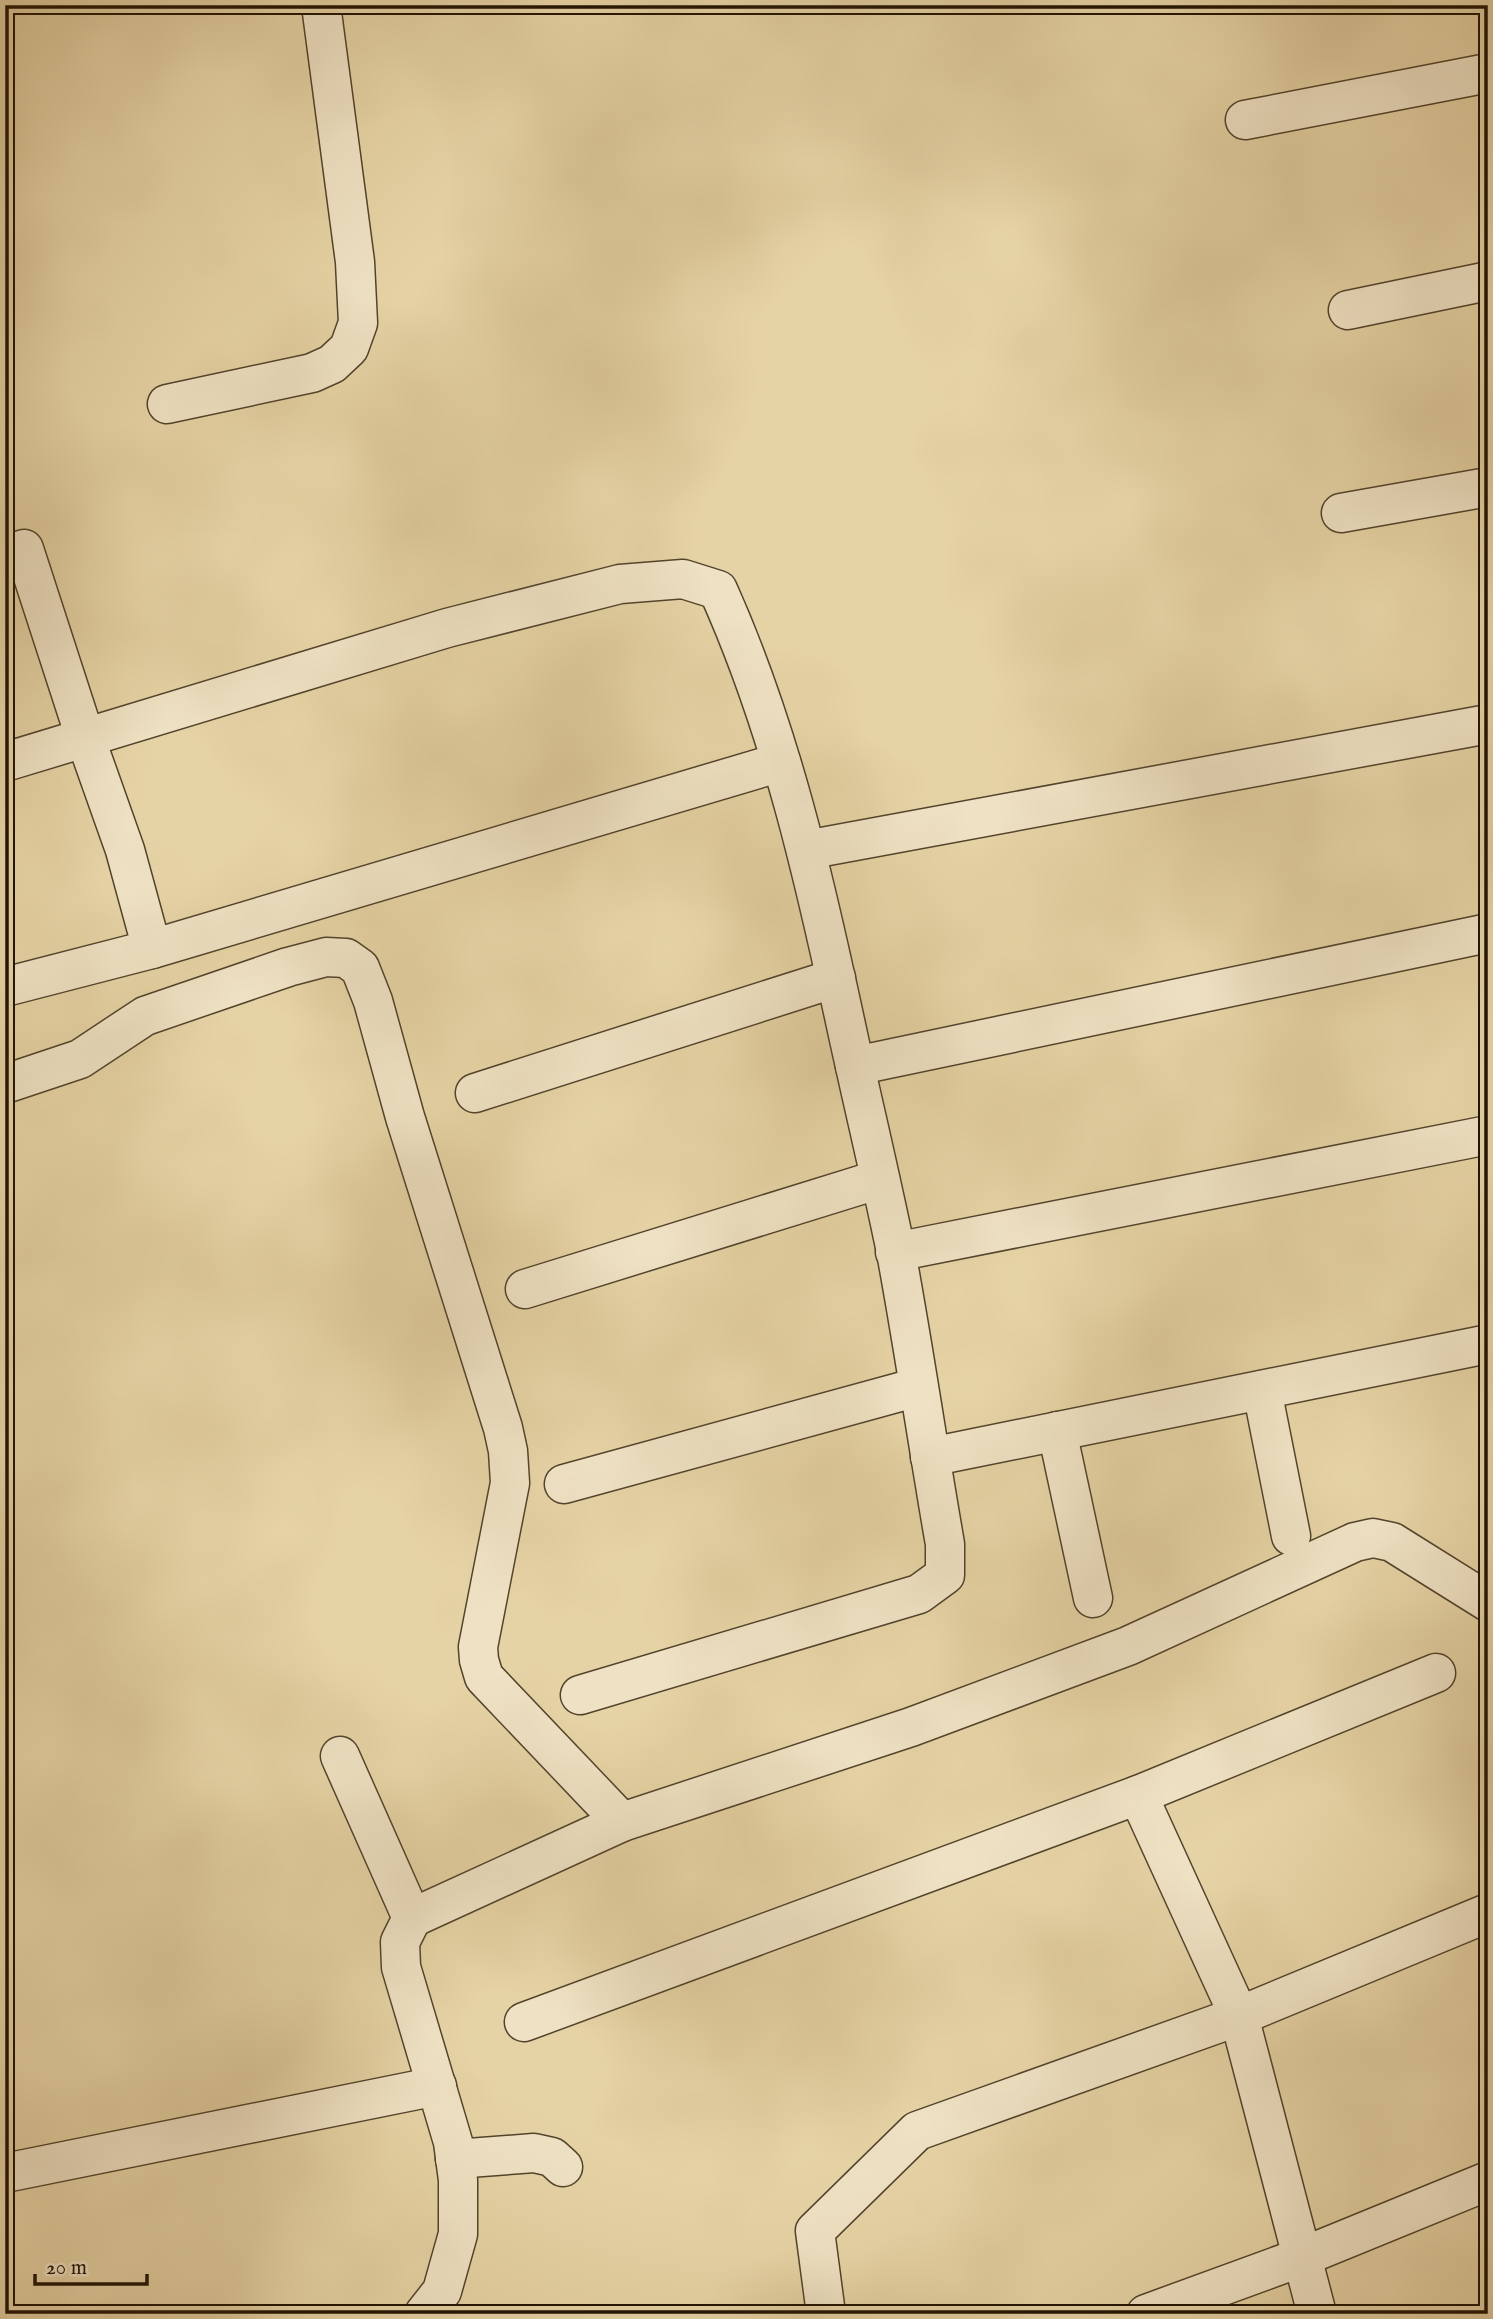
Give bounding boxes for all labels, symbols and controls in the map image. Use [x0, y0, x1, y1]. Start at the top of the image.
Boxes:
scale bar [35, 2242, 147, 2286]
text: 20 m [46, 2255, 87, 2282]

